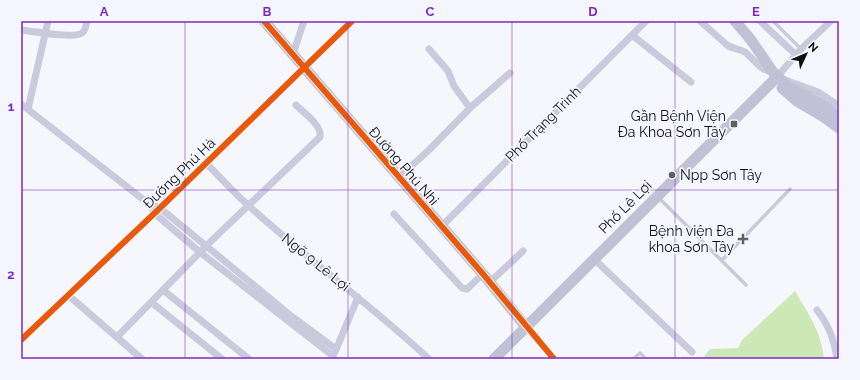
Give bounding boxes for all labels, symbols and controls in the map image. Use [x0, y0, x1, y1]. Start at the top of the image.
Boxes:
text: A [100, 4, 109, 19]
text: B [263, 4, 272, 19]
text: C [426, 4, 435, 19]
text: D [588, 4, 598, 19]
text: E [752, 4, 760, 19]
north arrow [786, 34, 826, 74]
text: N [805, 40, 820, 55]
street label: Phố Trạng Trình [502, 83, 584, 165]
text: 1 [8, 99, 15, 114]
place label: Gần Bệnh Viện Đa Khoa Sơn Tây [618, 108, 726, 140]
marker: Gần Bệnh Viện Đa Khoa Sơn Tây [729, 119, 739, 129]
street label: Đường Phú Nhi [366, 124, 442, 208]
street label: Đường Phú Hà [140, 135, 218, 211]
place label: Npp Sơn Tây [680, 167, 762, 183]
marker: Npp Sơn Tây [667, 170, 677, 180]
street label: Phố Lê Lợi [595, 177, 655, 237]
place label: Bệnh viện Đa khoa Sơn Tây [649, 223, 734, 255]
street label: Ngõ 9 Lê Lợi [279, 230, 353, 294]
marker: Bệnh viện Đa khoa Sơn Tây [737, 233, 749, 245]
text: 2 [7, 267, 15, 282]

